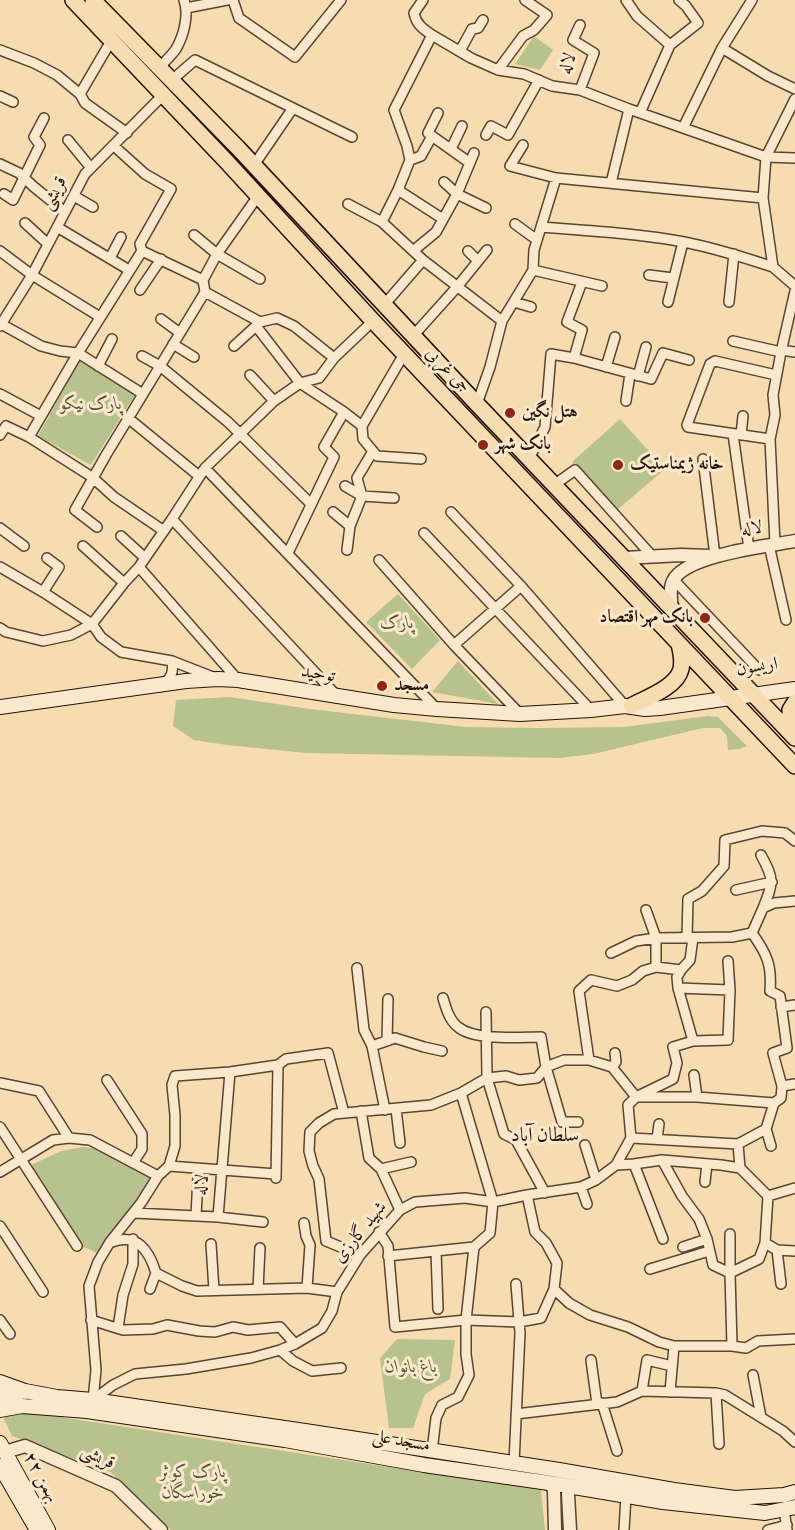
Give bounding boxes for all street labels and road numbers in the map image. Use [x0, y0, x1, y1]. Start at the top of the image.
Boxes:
street label: لاله [556, 51, 582, 77]
street label: قریشی [37, 173, 73, 215]
street label: جی غربی [420, 344, 474, 398]
street label: لاله [740, 518, 764, 542]
street label: اریسون [735, 654, 779, 682]
street label: توحید [299, 662, 337, 688]
street label: لاله [191, 1173, 215, 1197]
street label: شهید گارزی [330, 1198, 392, 1268]
street label: مسجد علی [370, 1426, 432, 1458]
street label: قریشی [76, 1441, 118, 1475]
street label: ۲۲ بهمن [17, 1449, 63, 1507]

